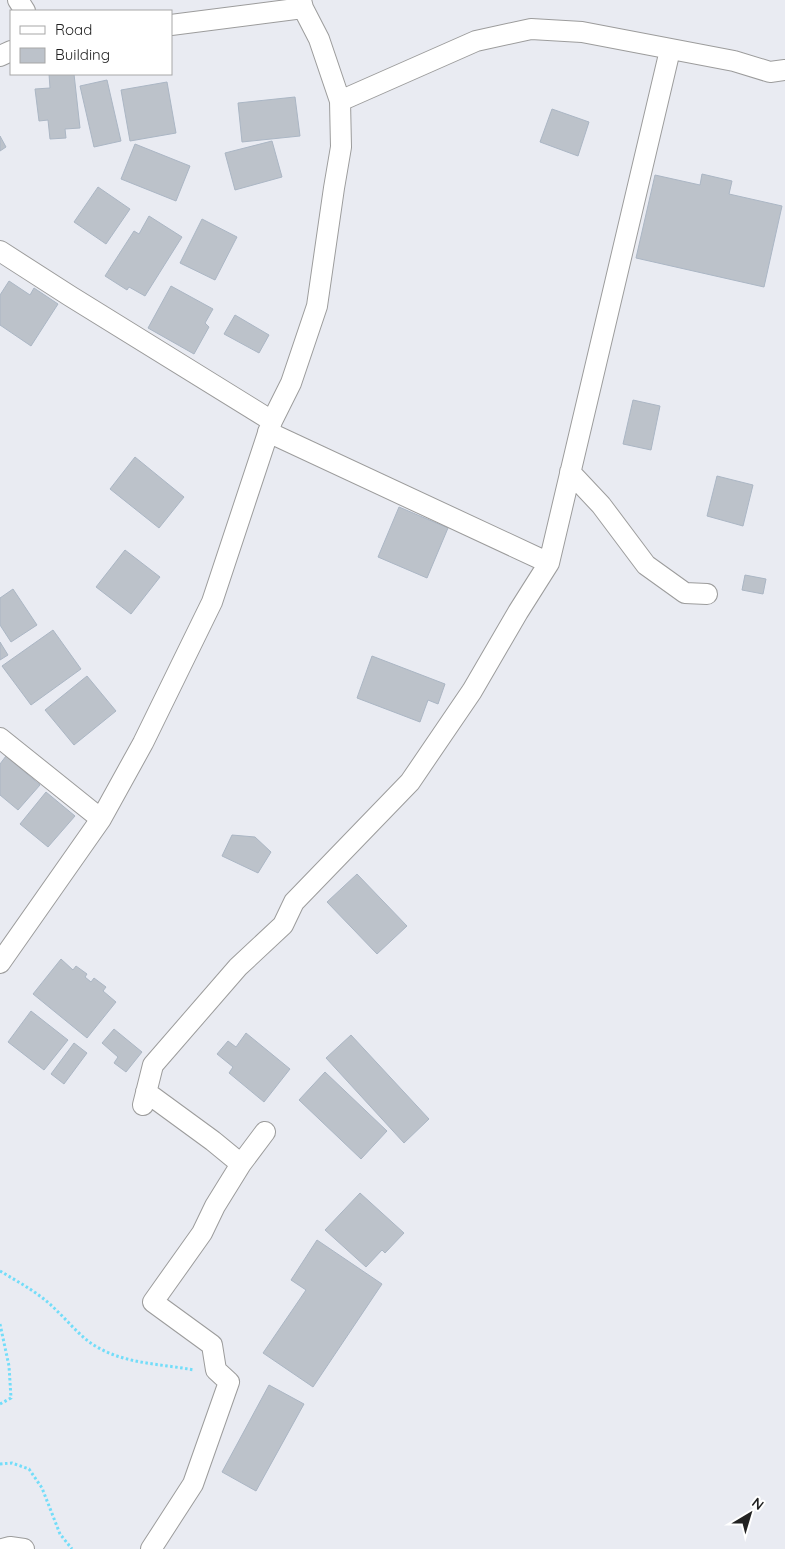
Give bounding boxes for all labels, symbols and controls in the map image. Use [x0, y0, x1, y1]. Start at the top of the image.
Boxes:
legend [10, 10, 172, 75]
text: Road [55, 20, 92, 39]
text: Building [55, 45, 110, 64]
north arrow [725, 1489, 775, 1539]
text: N [748, 1493, 768, 1514]

